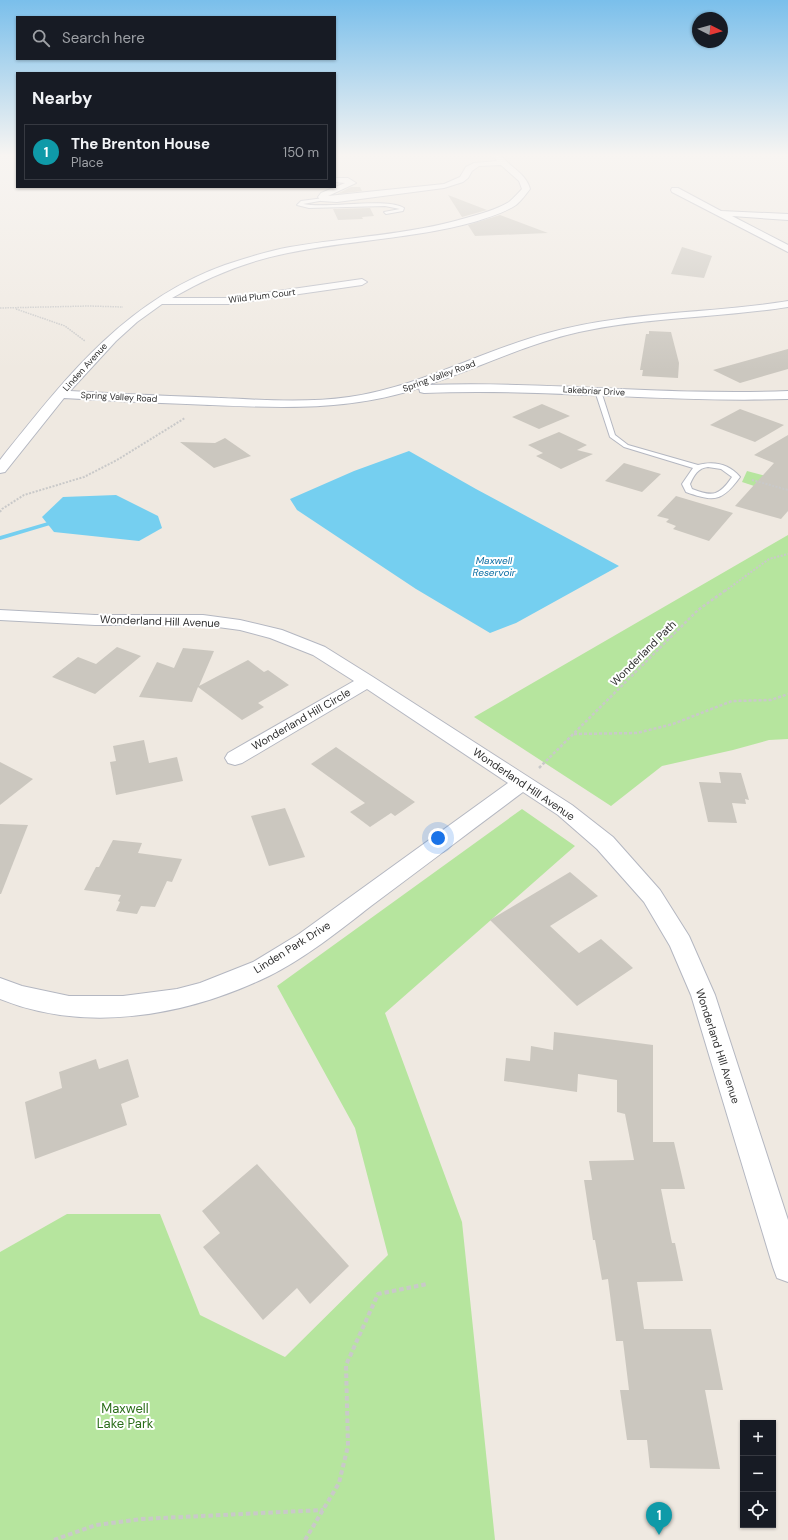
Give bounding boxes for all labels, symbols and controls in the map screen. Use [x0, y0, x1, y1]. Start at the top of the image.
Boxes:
north arrow [692, 12, 728, 48]
search box [16, 16, 336, 60]
icon: search [30, 27, 52, 49]
text: Search here [62, 28, 145, 48]
text: Nearby [32, 87, 92, 109]
text: The Brenton House [71, 134, 210, 154]
text: 1 [44, 144, 48, 161]
text: 150 m [283, 144, 319, 161]
text: Place [71, 154, 103, 171]
street label: Wild Plum Court [228, 286, 297, 306]
street label: Linden Avenue [60, 340, 110, 394]
street label: Spring Valley Road [401, 357, 477, 395]
street label: Lakebriar Drive [563, 383, 625, 399]
street label: Spring Valley Road [80, 389, 158, 405]
water label: Maxwell Reservoir [472, 554, 516, 579]
street label: Wonderland Hill Avenue [100, 612, 220, 630]
street label: Wonderland Path [607, 617, 679, 689]
street label: Wonderland Hill Circle [249, 685, 353, 753]
street label: Wonderland Hill Avenue [470, 745, 578, 823]
your location [428, 828, 448, 848]
street label: Linden Park Drive [251, 918, 333, 976]
street label: Wonderland Hill Avenue [693, 987, 743, 1105]
park label: Maxwell Lake Park [97, 1400, 154, 1432]
map controls [740, 1420, 776, 1528]
button: + [740, 1420, 776, 1456]
button: − [740, 1456, 776, 1492]
button: locate [740, 1492, 776, 1528]
pin: 1 [646, 1502, 672, 1535]

